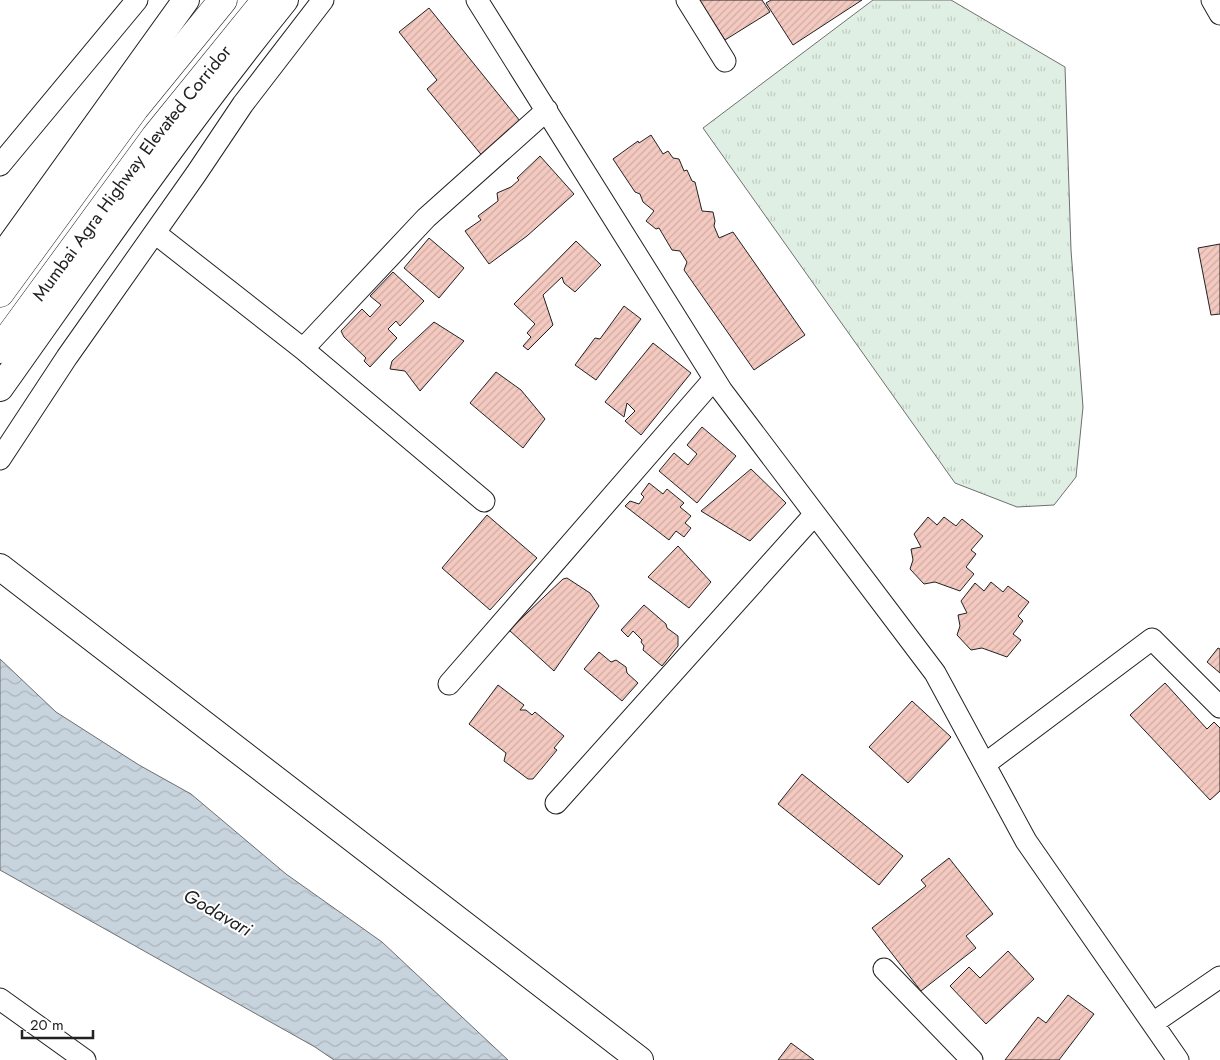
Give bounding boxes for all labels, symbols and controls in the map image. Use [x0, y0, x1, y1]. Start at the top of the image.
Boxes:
street label: Mumbai Agra Highway Elevated Corridor [26, 39, 238, 306]
water label: Godavari [179, 882, 258, 943]
scale bar [22, 1008, 94, 1040]
text: 20 m [30, 1014, 64, 1036]

